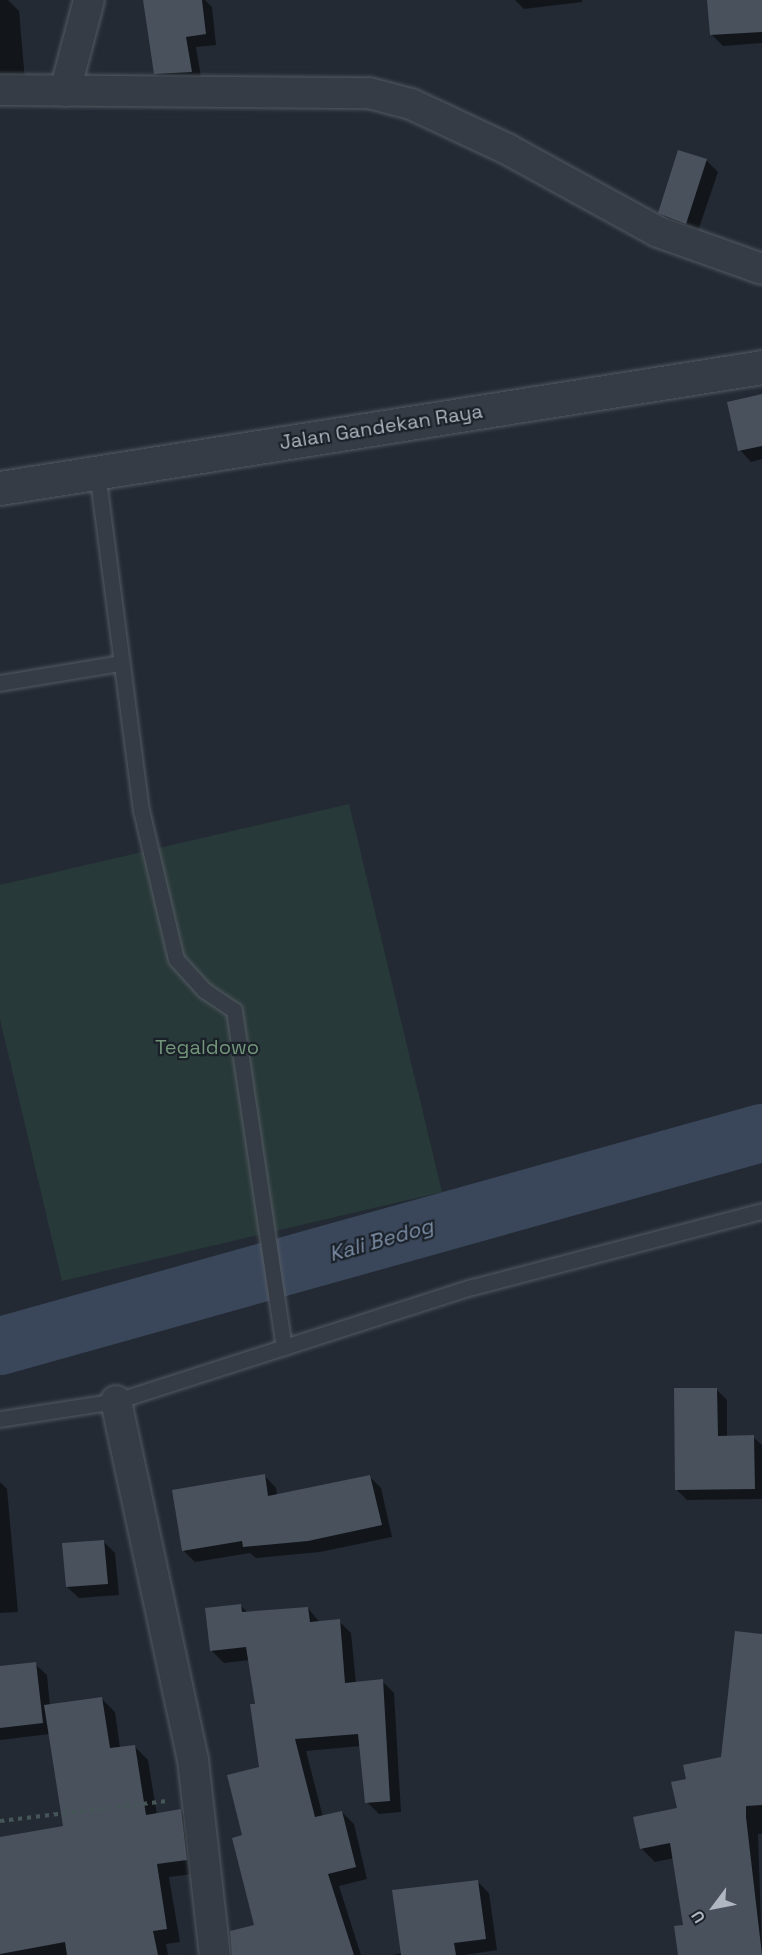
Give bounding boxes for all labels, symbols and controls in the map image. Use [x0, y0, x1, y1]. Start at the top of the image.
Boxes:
street label: Jalan Gandekan Raya [278, 399, 484, 455]
park label: Tegaldowo [155, 1035, 259, 1059]
water label: Kali Bedog [326, 1213, 436, 1267]
north arrow [684, 1877, 744, 1937]
text: U [687, 1907, 710, 1927]

